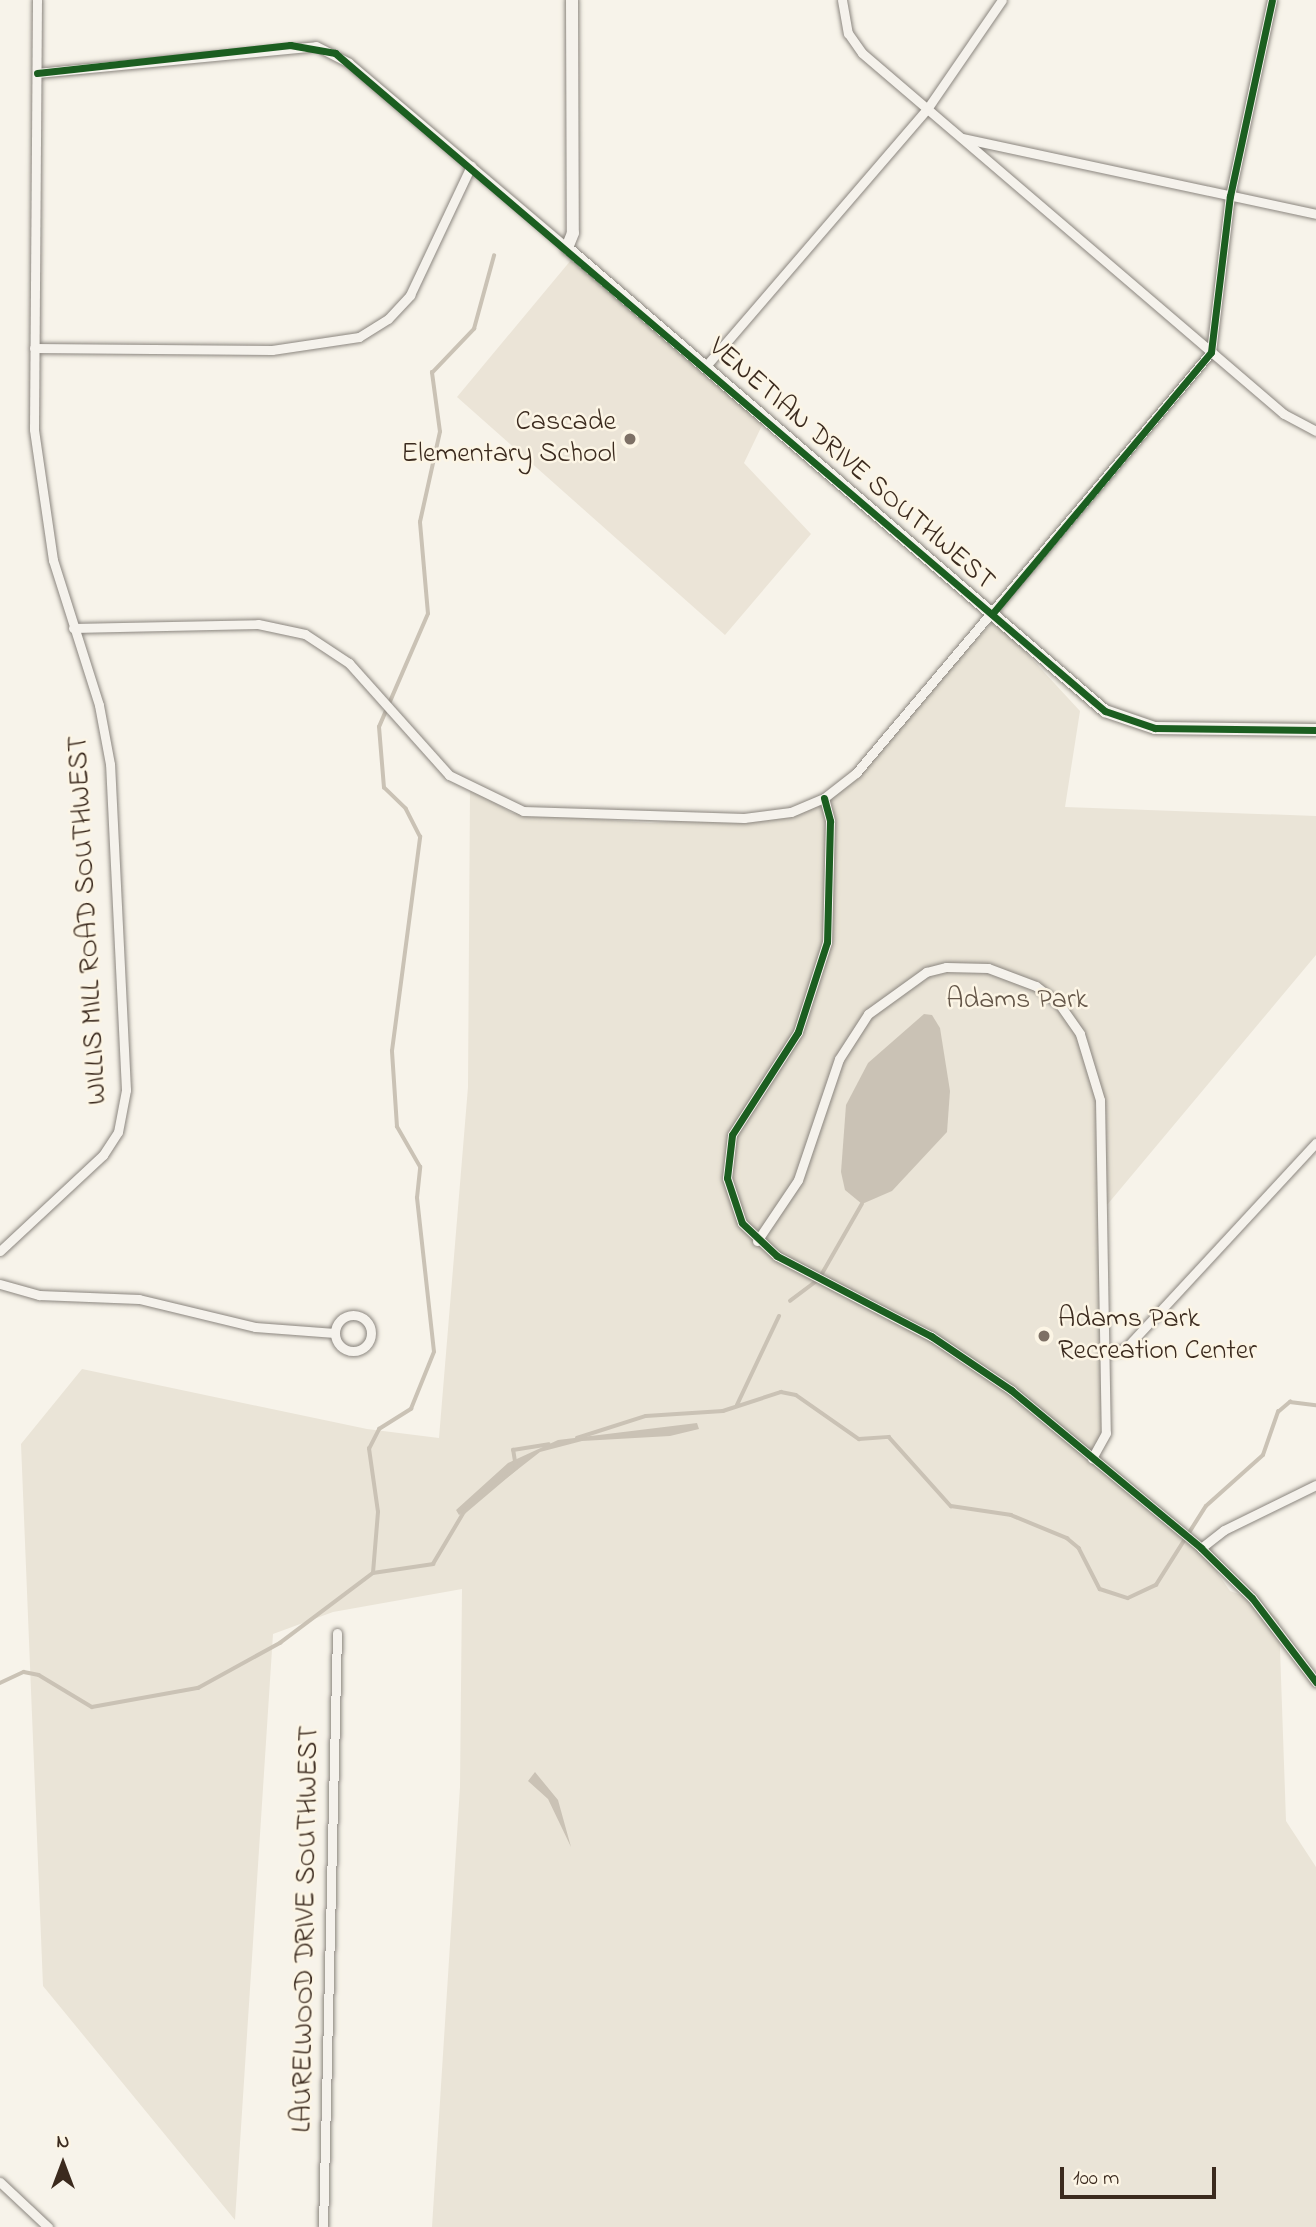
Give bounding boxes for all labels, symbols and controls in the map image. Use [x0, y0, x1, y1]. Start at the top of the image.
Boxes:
street label: VENETIAN DRIVE SOUTHWEST [701, 331, 1001, 599]
place label: Cascade Elementary School [401, 406, 616, 472]
marker: Cascade Elementary School [622, 431, 638, 447]
street label: WILLIS MILL ROAD SOUTHWEST [63, 734, 115, 1106]
park label: Adams Park [946, 984, 1088, 1018]
place label: Adams Park Recreation Center [1058, 1303, 1257, 1369]
marker: Adams Park Recreation Center [1036, 1328, 1052, 1344]
street label: LAURELWOOD DRIVE SOUTHWEST [287, 1725, 327, 2133]
north arrow [28, 2129, 98, 2199]
text: N [57, 2129, 69, 2156]
scale bar [1064, 2154, 1220, 2198]
text: 100 m [1073, 2164, 1119, 2194]

